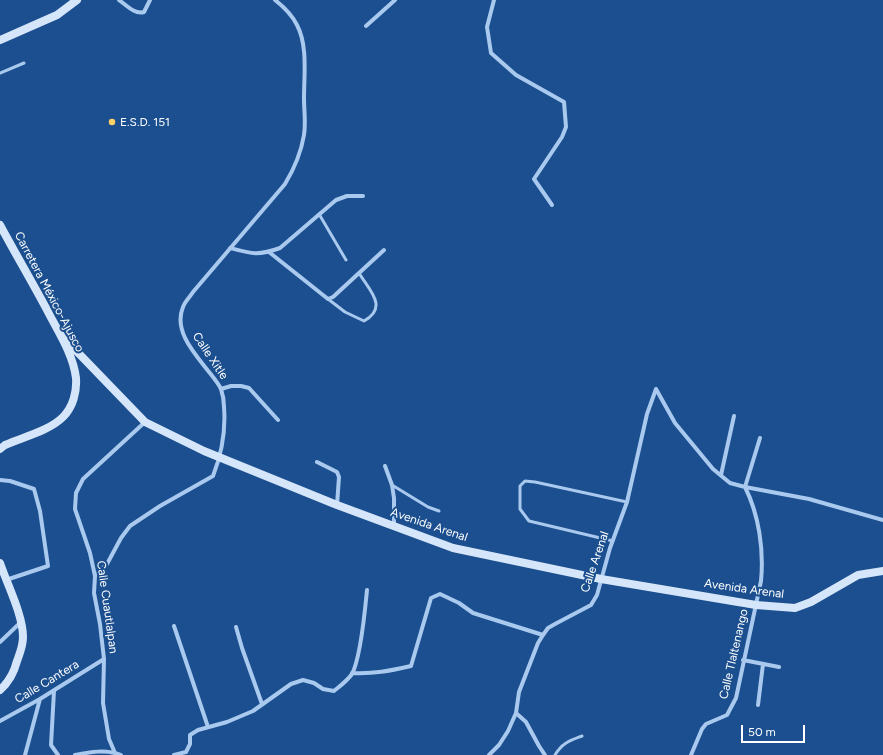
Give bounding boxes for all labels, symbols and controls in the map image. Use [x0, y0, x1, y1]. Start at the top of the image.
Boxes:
place label: E.S.D. 151 [120, 115, 170, 129]
marker: E.S.D. 151 [107, 117, 117, 127]
street label: Carretera México-Ajusco [11, 229, 87, 355]
street label: Calle Xitle [189, 330, 231, 382]
street label: Avenida Arenal [389, 505, 469, 545]
street label: Calle Arenal [578, 530, 612, 594]
street label: Calle Cuautlalpan [93, 560, 121, 654]
street label: Avenida Arenal [703, 576, 785, 602]
street label: Calle Tlaltenango [717, 607, 751, 701]
street label: Calle Cantera [12, 657, 82, 707]
scale bar [743, 717, 807, 743]
text: 50 m [748, 725, 776, 739]

